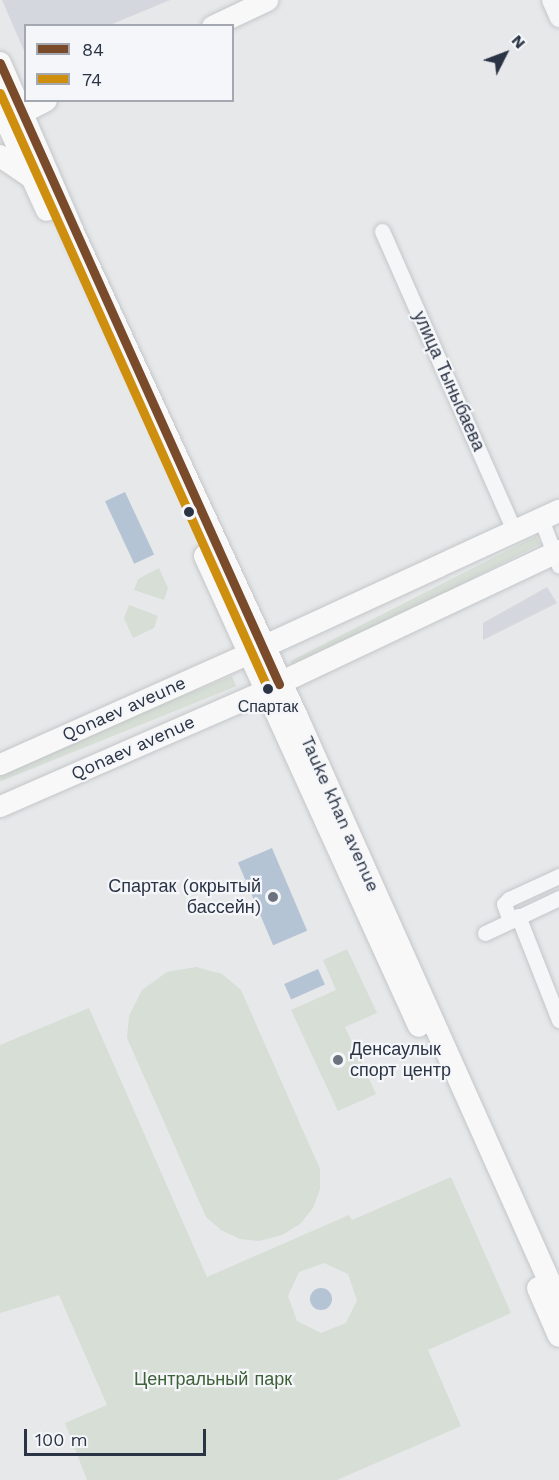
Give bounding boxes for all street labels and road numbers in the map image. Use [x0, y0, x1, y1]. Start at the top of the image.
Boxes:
street label: улица Тыныбаева [408, 308, 490, 454]
street label: Qonaev aveune [59, 672, 189, 746]
street label: Qonaev avenue [68, 711, 198, 785]
street label: Tauke khan avenue [296, 733, 384, 895]

